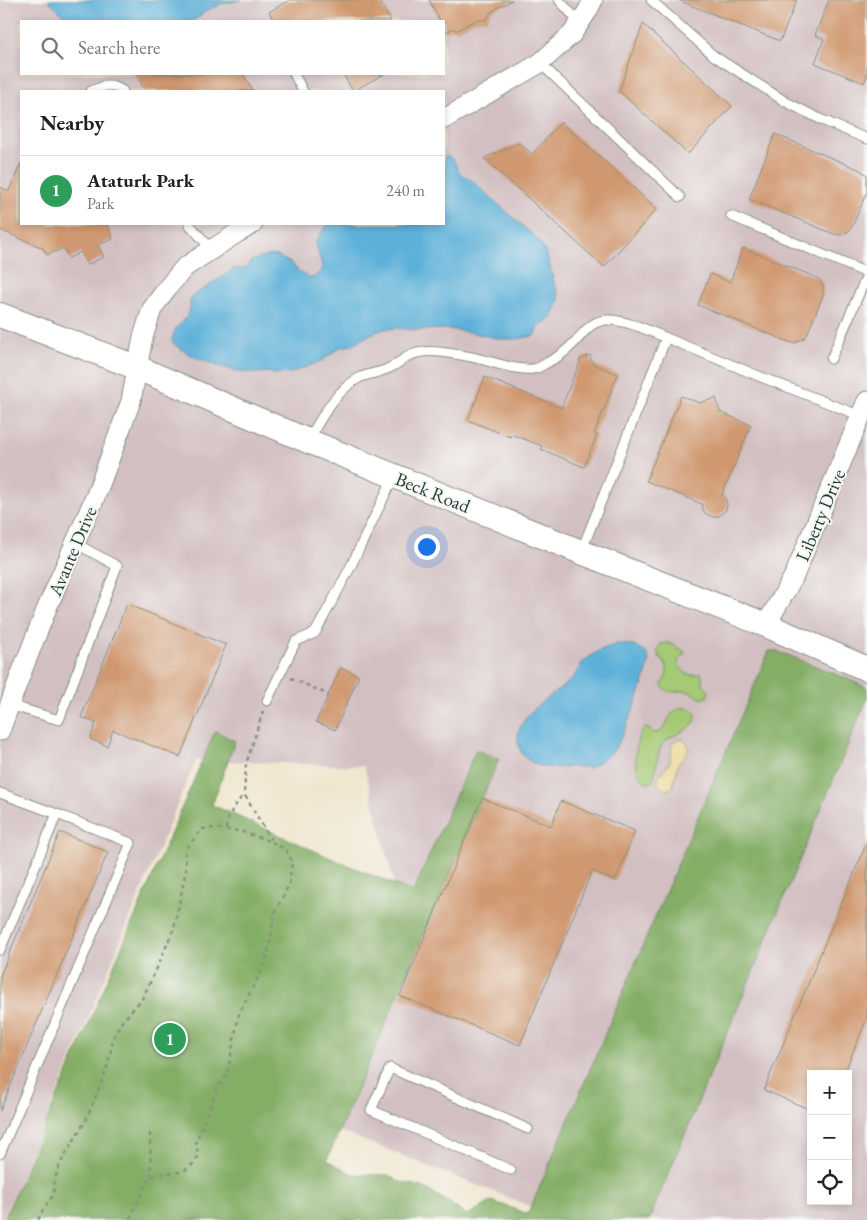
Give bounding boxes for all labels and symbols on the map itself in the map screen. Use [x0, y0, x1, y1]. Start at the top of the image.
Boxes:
street label: Liberty Drive [790, 465, 851, 565]
street label: Beck Road [392, 466, 474, 519]
street label: Avante Drive [42, 502, 103, 601]
your location [414, 534, 440, 560]
pin: 1 [154, 1020, 186, 1058]

